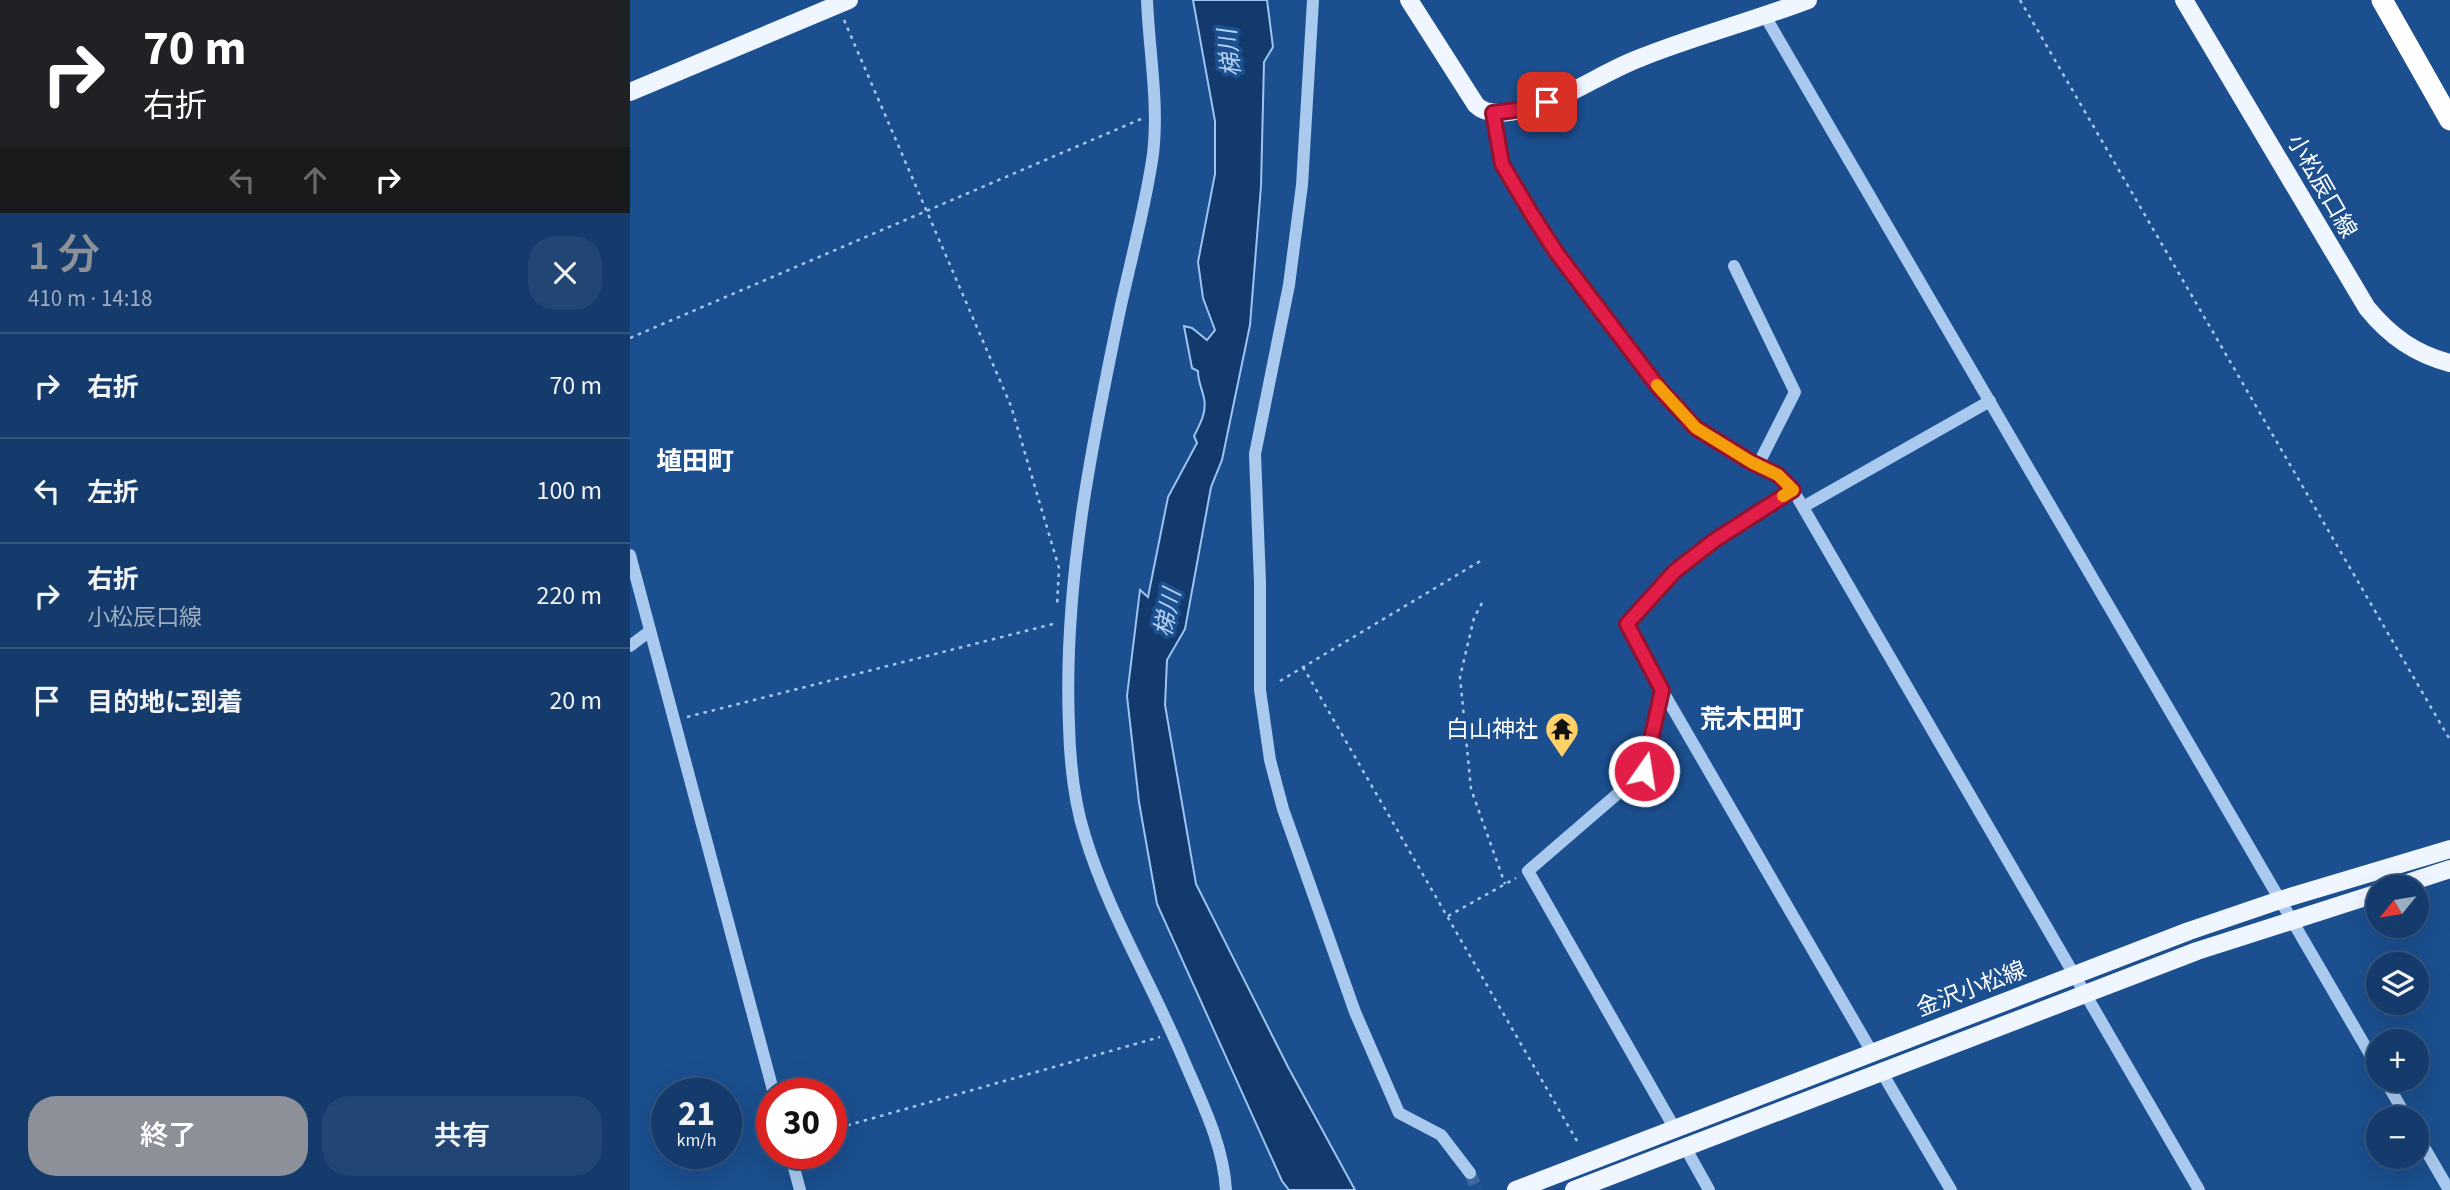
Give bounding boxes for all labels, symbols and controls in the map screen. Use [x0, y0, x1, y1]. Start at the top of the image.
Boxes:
text: 70 m [143, 14, 247, 84]
water label: 梯川 [1210, 24, 1250, 79]
icon: right [28, 28, 119, 119]
pin [1517, 72, 1577, 132]
text: 右折 [143, 83, 207, 129]
icon: arrive [1528, 83, 1566, 121]
street label: 小松辰口線 [2279, 128, 2365, 244]
icon: left [223, 161, 261, 199]
icon: ahead [296, 161, 334, 199]
icon: right [369, 161, 407, 199]
text: 1 分 [28, 226, 100, 286]
button: close [528, 236, 602, 310]
text: 410 m · 14:18 [28, 282, 152, 315]
icon: right [28, 367, 66, 405]
text: 70 m [549, 367, 602, 404]
text: 右折 [87, 369, 139, 406]
district label: 埴田町 [656, 443, 734, 480]
icon: left [28, 472, 66, 510]
text: 100 m [536, 472, 602, 509]
text: 左折 [87, 474, 139, 511]
text: 右折 [87, 561, 139, 598]
icon: right [28, 577, 66, 615]
text: 220 m [536, 577, 602, 614]
water label: 梯川 [1146, 583, 1191, 640]
text: 小松辰口線 [87, 601, 202, 634]
icon: arrive [28, 682, 66, 720]
text: 20 m [549, 682, 602, 719]
text: 目的地に到着 [87, 684, 243, 721]
district label: 荒木田町 [1700, 701, 1804, 738]
temple icon: 白山神社 [1543, 710, 1581, 759]
place label: 白山神社 [1446, 713, 1538, 746]
position arrow [1607, 734, 1681, 808]
north arrow [2366, 875, 2429, 938]
map controls [2366, 875, 2429, 1169]
button: layers [2366, 952, 2429, 1015]
street label: 金沢小松線 [1911, 953, 2031, 1025]
button: + [2366, 1029, 2429, 1092]
speed limit sign: 30 [756, 1078, 847, 1169]
text: 21 [678, 1089, 715, 1139]
button: 終了 [28, 1096, 308, 1176]
button: 共有 [322, 1096, 602, 1176]
button: − [2366, 1106, 2429, 1169]
text: km/h [677, 1128, 716, 1153]

